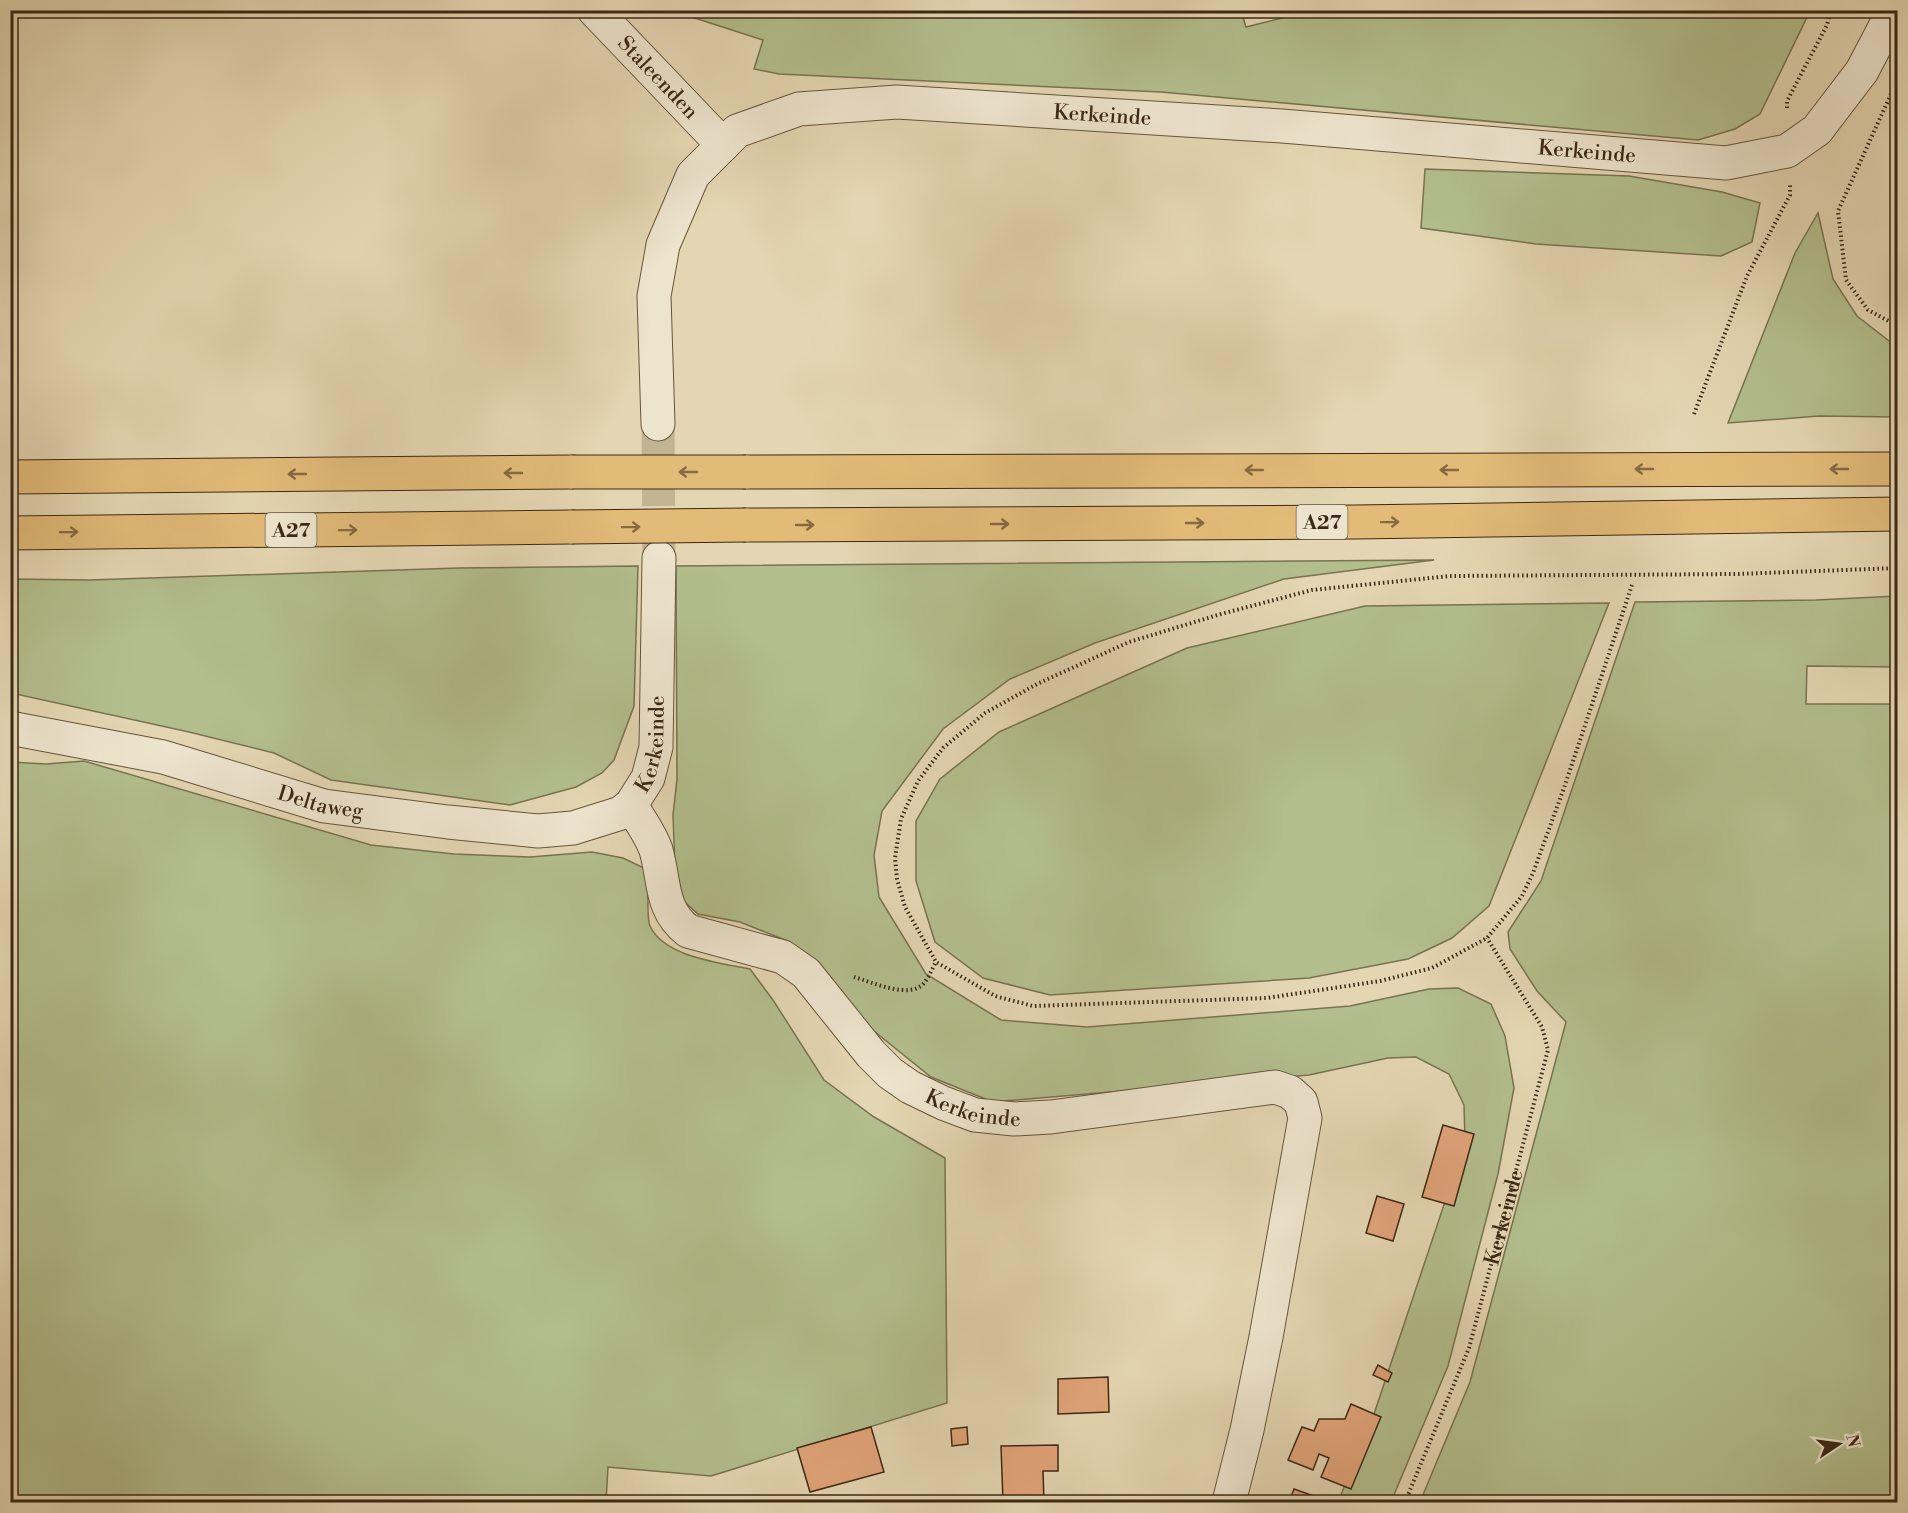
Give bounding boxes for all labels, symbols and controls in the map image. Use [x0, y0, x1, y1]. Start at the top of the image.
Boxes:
street label: Staleenden [612, 31, 704, 125]
street label: Kerkeinde [1053, 100, 1152, 132]
street label: Kerkeinde [1537, 135, 1637, 169]
one-way arrow [1635, 463, 1655, 475]
one-way arrow [1830, 463, 1850, 475]
one-way arrow [1245, 464, 1265, 476]
one-way arrow [1440, 464, 1460, 476]
one-way arrow [678, 466, 698, 478]
one-way arrow [504, 467, 524, 479]
one-way arrow [288, 468, 308, 480]
road number: A27 [1296, 505, 1348, 539]
road number: A27 [266, 513, 316, 547]
one-way arrow [1379, 516, 1399, 527]
one-way arrow [1184, 517, 1204, 529]
one-way arrow [989, 518, 1009, 530]
one-way arrow [794, 519, 814, 530]
one-way arrow [620, 521, 640, 532]
one-way arrow [337, 524, 357, 536]
one-way arrow [58, 526, 78, 538]
street label: Kerkeinde [630, 695, 671, 798]
street label: Deltaweg [274, 781, 365, 825]
street label: Kerkeinde [920, 1084, 1021, 1133]
street label: Kerkeinde [1479, 1167, 1530, 1268]
north arrow [1809, 1414, 1869, 1474]
text: N [1841, 1432, 1864, 1450]

